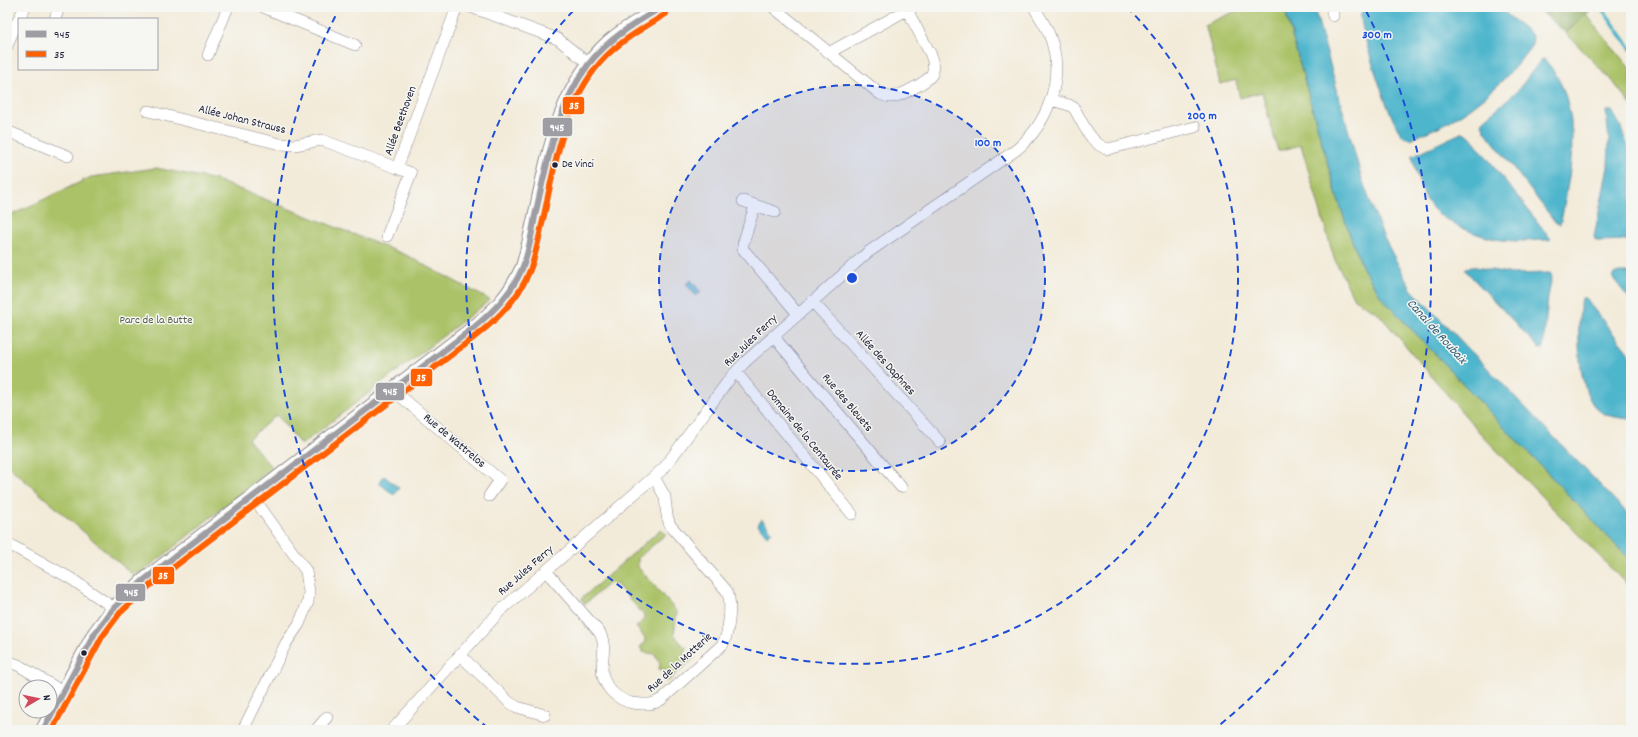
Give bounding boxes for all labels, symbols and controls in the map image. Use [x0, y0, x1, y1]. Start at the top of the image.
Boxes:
legend [18, 18, 158, 70]
text: 945 [54, 27, 70, 44]
text: 300 m [1362, 27, 1392, 44]
text: 35 [54, 47, 65, 64]
street label: Allée Beethoven [381, 83, 422, 158]
line badge: 35 [562, 96, 585, 115]
text: 35 [569, 99, 579, 115]
street label: Allée Johan Strauss [196, 101, 288, 139]
text: 200 m [1187, 108, 1217, 125]
line badge: 945 [542, 117, 573, 137]
text: 945 [550, 121, 564, 137]
text: 100 m [975, 135, 1001, 152]
place label: De Vinci [562, 157, 594, 173]
marker: De Vinci [550, 160, 560, 170]
centre of rings [845, 271, 859, 285]
water label: Canal de Roubaix [1401, 295, 1471, 370]
street label: Rue Jules Ferry [720, 310, 783, 371]
park label: Parc de la Butte [120, 312, 193, 329]
street label: Allée des Daphnes [851, 327, 919, 399]
line badge: 35 [410, 368, 433, 387]
street label: Rue des Bleuets [818, 370, 876, 436]
text: 35 [416, 371, 426, 387]
line badge: 945 [375, 382, 405, 401]
text: 945 [383, 385, 397, 401]
street label: Domaine de la Centaurée [762, 386, 846, 484]
street label: Rue de Wattrelos [419, 410, 489, 472]
street label: Rue Jules Ferry [494, 541, 558, 600]
line badge: 35 [152, 566, 175, 585]
text: 35 [158, 569, 168, 585]
line badge: 945 [115, 583, 146, 602]
text: 945 [124, 586, 138, 602]
street label: Rue de la Motterie [644, 629, 716, 697]
unlabelled marker [79, 648, 89, 658]
north arrow [18, 679, 58, 719]
text: N [38, 694, 54, 702]

